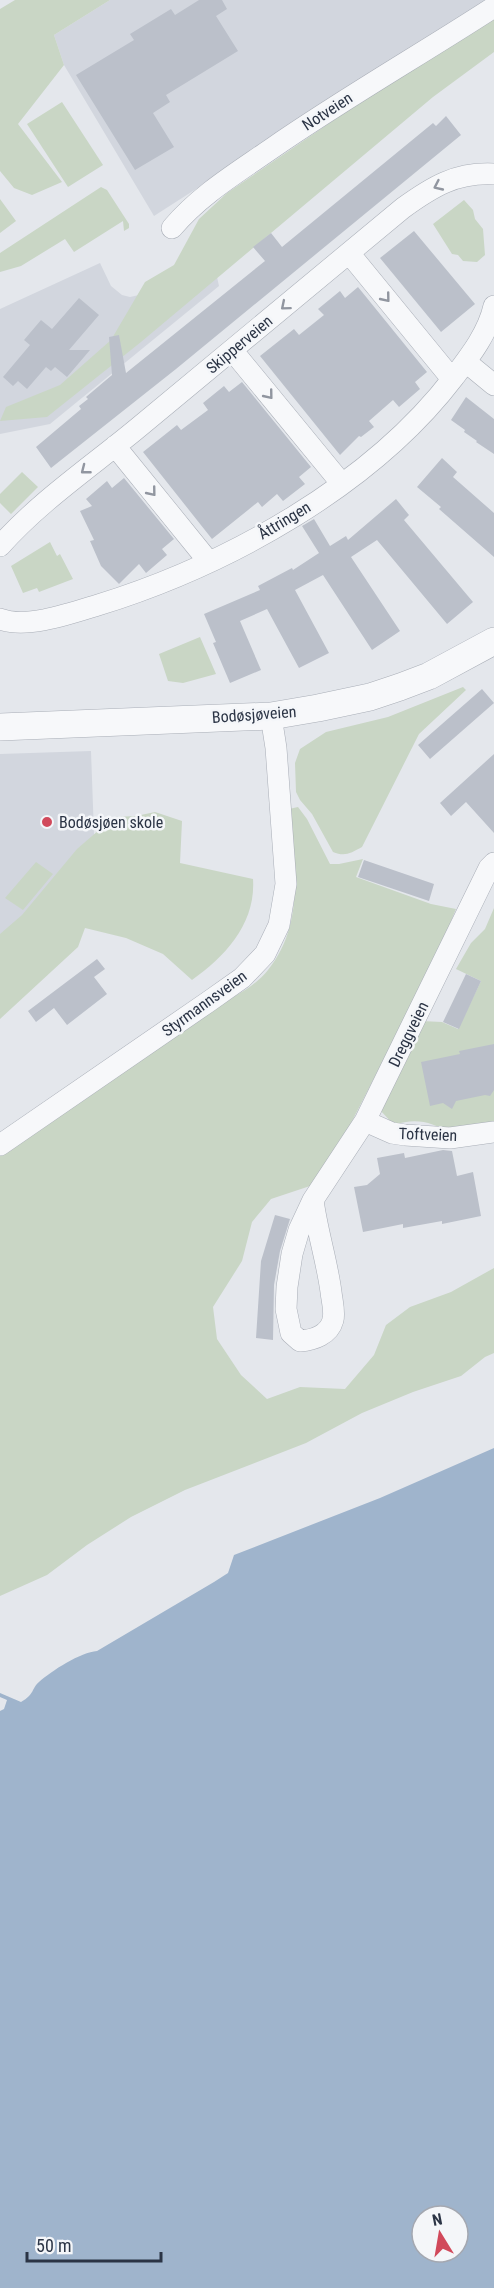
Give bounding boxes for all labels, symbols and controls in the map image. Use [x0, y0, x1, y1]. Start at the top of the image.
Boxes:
street label: Notveien [299, 88, 356, 135]
one-way arrow [433, 178, 444, 190]
one-way arrow [379, 291, 390, 302]
one-way arrow [281, 299, 292, 310]
street label: Skipperveien [202, 311, 276, 378]
one-way arrow [262, 388, 273, 399]
one-way arrow [81, 462, 92, 473]
one-way arrow [145, 485, 156, 496]
street label: Åttringen [254, 496, 314, 544]
street label: Bodøsjøveien [211, 702, 297, 727]
place label: Bodøsjøen skole [59, 813, 163, 832]
marker: Bodøsjøen skole [40, 815, 54, 829]
street label: Styrmannsveien [158, 966, 250, 1041]
street label: Dreggveien [384, 998, 432, 1070]
street label: Toftveien [398, 1124, 458, 1145]
north arrow [410, 2204, 470, 2264]
text: N [431, 2210, 444, 2230]
scale bar [27, 2225, 160, 2263]
text: 50 m [36, 2235, 71, 2256]

